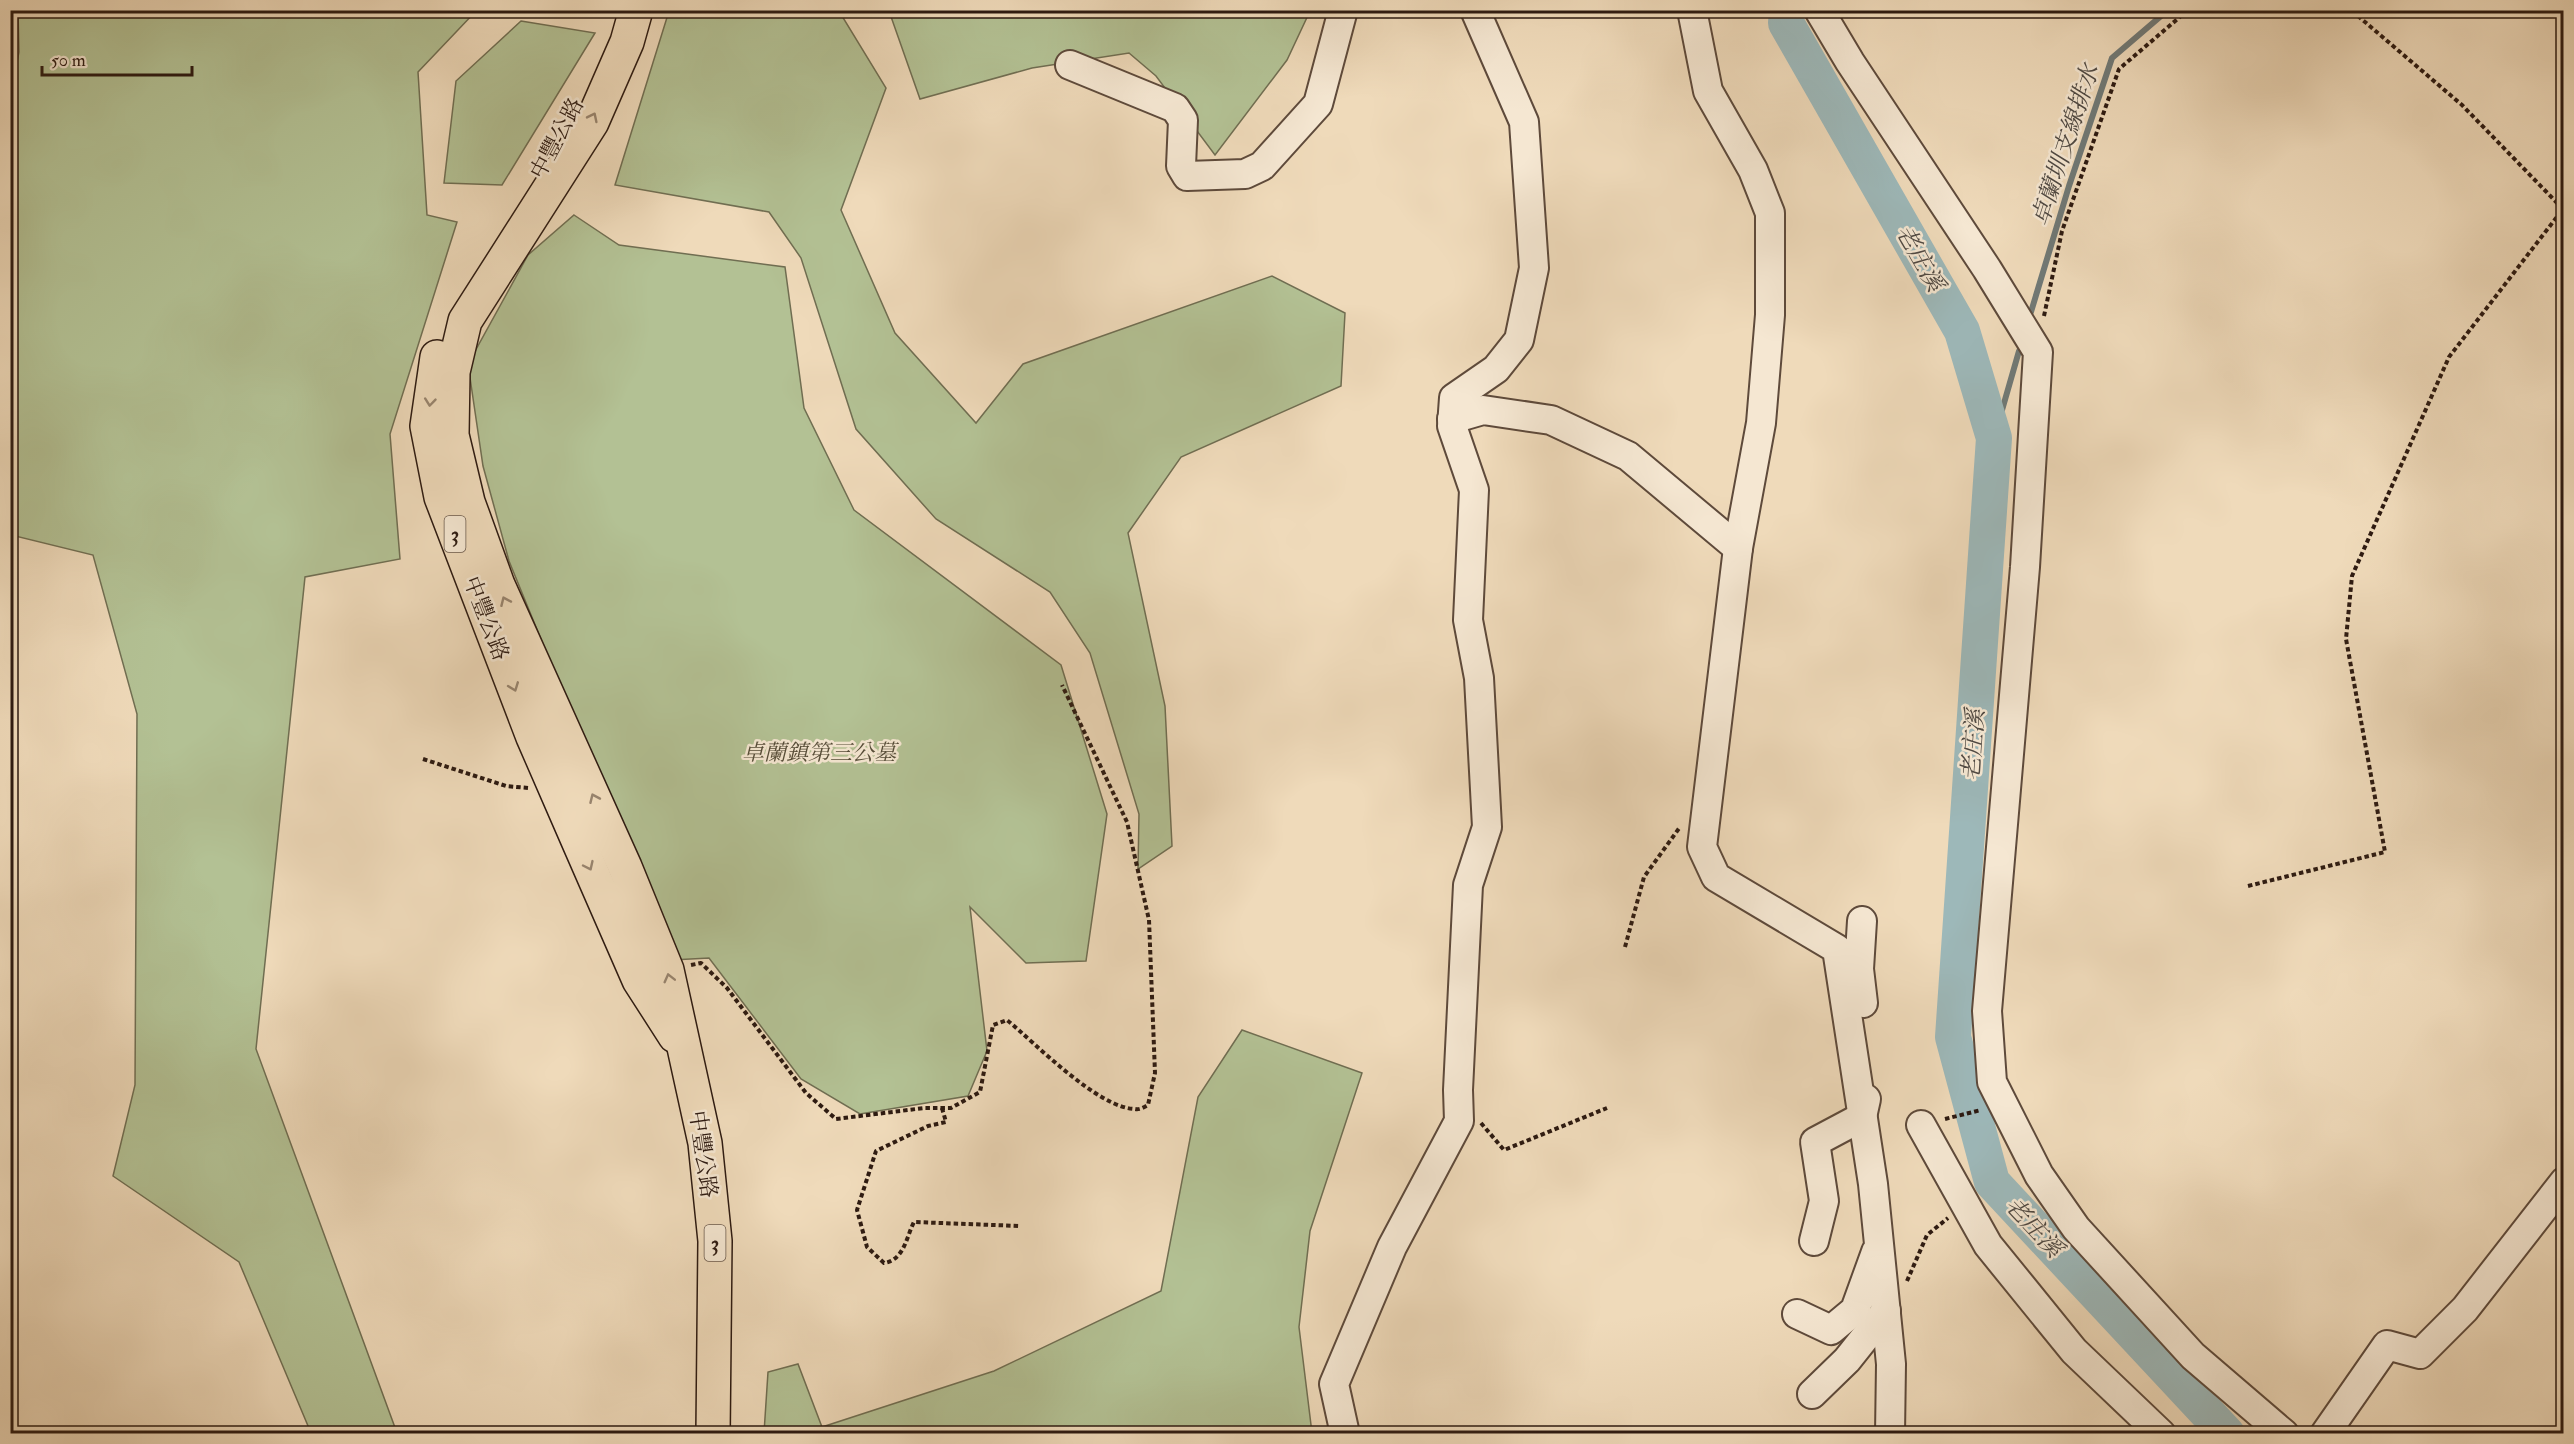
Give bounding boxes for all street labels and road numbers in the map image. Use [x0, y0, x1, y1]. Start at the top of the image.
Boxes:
street label: 中豐公路 [524, 93, 590, 184]
road number: 3 [444, 516, 466, 552]
street label: 中豐公路 [457, 572, 515, 664]
street label: 中豐公路 [683, 1109, 723, 1200]
road number: 3 [704, 1225, 726, 1261]

